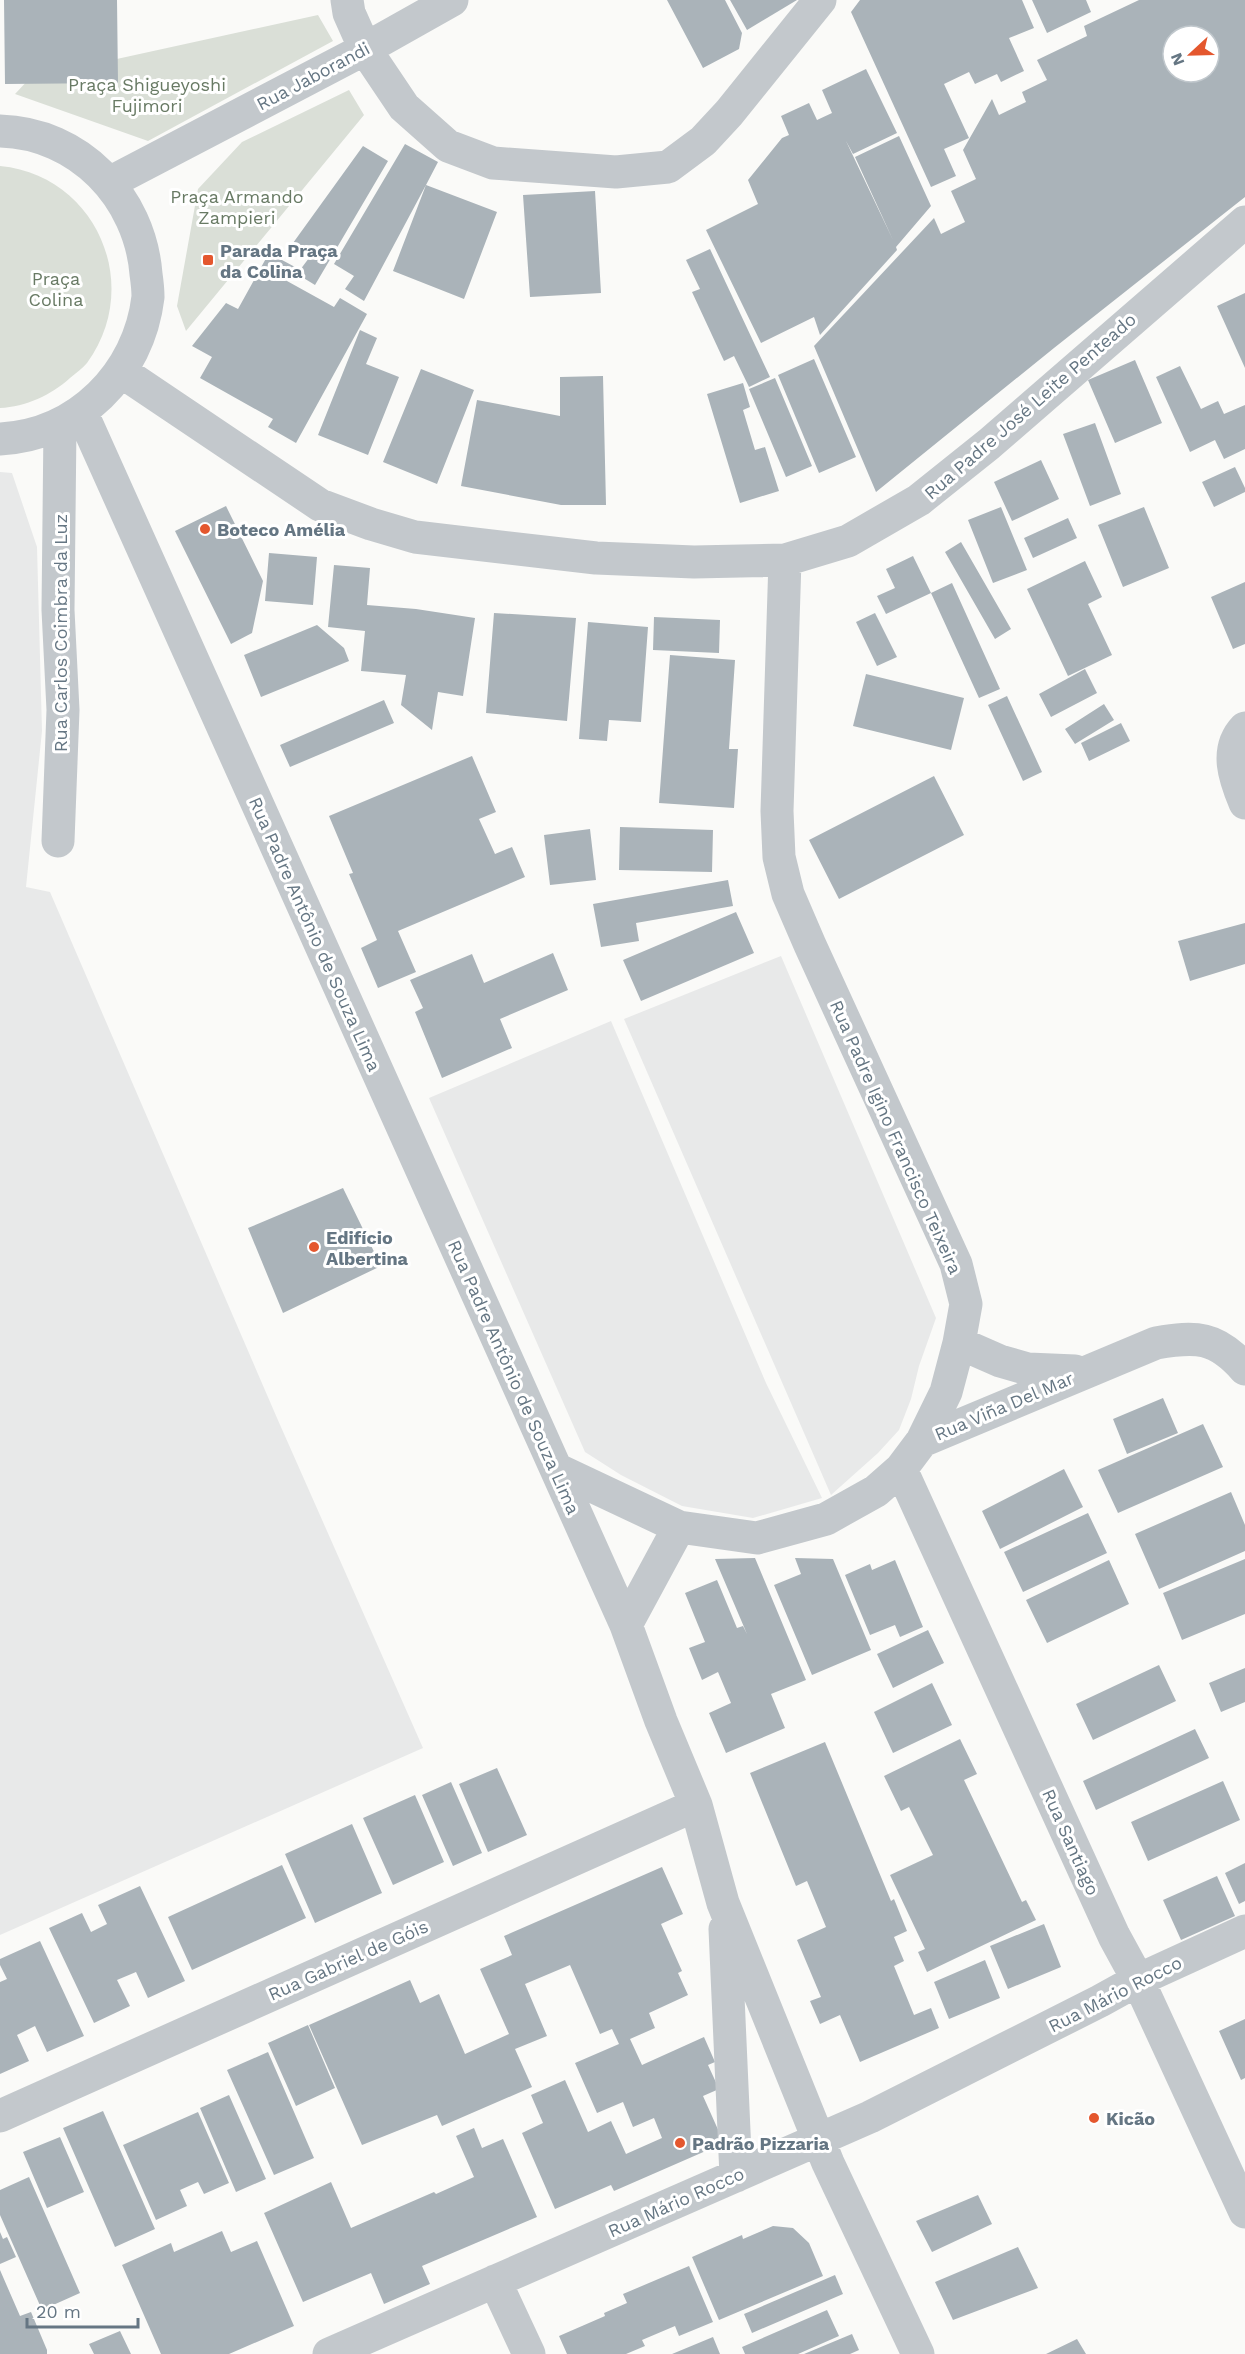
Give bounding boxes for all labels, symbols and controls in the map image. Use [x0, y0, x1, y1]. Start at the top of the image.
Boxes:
north arrow [1161, 24, 1221, 84]
street label: Rua Jaborandi [253, 37, 373, 115]
text: N [1167, 50, 1189, 68]
park label: Praça Shigueyoshi Fujimori [68, 74, 226, 116]
park label: Praça Armando Zampieri [170, 186, 304, 228]
place label: Parada Praça da Colina [220, 240, 338, 282]
marker: Parada Praça da Colina [201, 253, 215, 267]
park label: Praça Colina [29, 268, 83, 310]
street label: Rua Padre José Leite Penteado [920, 308, 1140, 504]
street label: Rua Carlos Coimbra da Luz [50, 514, 71, 752]
place label: Boteco Amélia [217, 519, 346, 540]
marker: Boteco Amélia [198, 522, 212, 536]
street label: Rua Padre Antônio de Souza Lima [245, 794, 385, 1074]
street label: Rua Padre Igino Francisco Teixeira [826, 997, 966, 1277]
place label: Edifício Albertina [326, 1227, 409, 1269]
street label: Rua Padre Antônio de Souza Lima [444, 1237, 584, 1517]
marker: Edifício Albertina [307, 1240, 321, 1254]
street label: Rua Viña Del Mar [931, 1367, 1077, 1445]
street label: Rua Santiago [1038, 1786, 1104, 1898]
street label: Rua Gabriel de Góis [265, 1915, 431, 2005]
street label: Rua Mário Rocco [1045, 1951, 1185, 2037]
place label: Kicão [1106, 2108, 1155, 2129]
marker: Kicão [1087, 2111, 1101, 2125]
place label: Padrão Pizzaria [692, 2133, 830, 2154]
marker: Padrão Pizzaria [673, 2136, 687, 2150]
street label: Rua Mário Rocco [605, 2163, 747, 2241]
scale bar [27, 2291, 138, 2329]
text: 20 m [36, 2301, 81, 2322]

